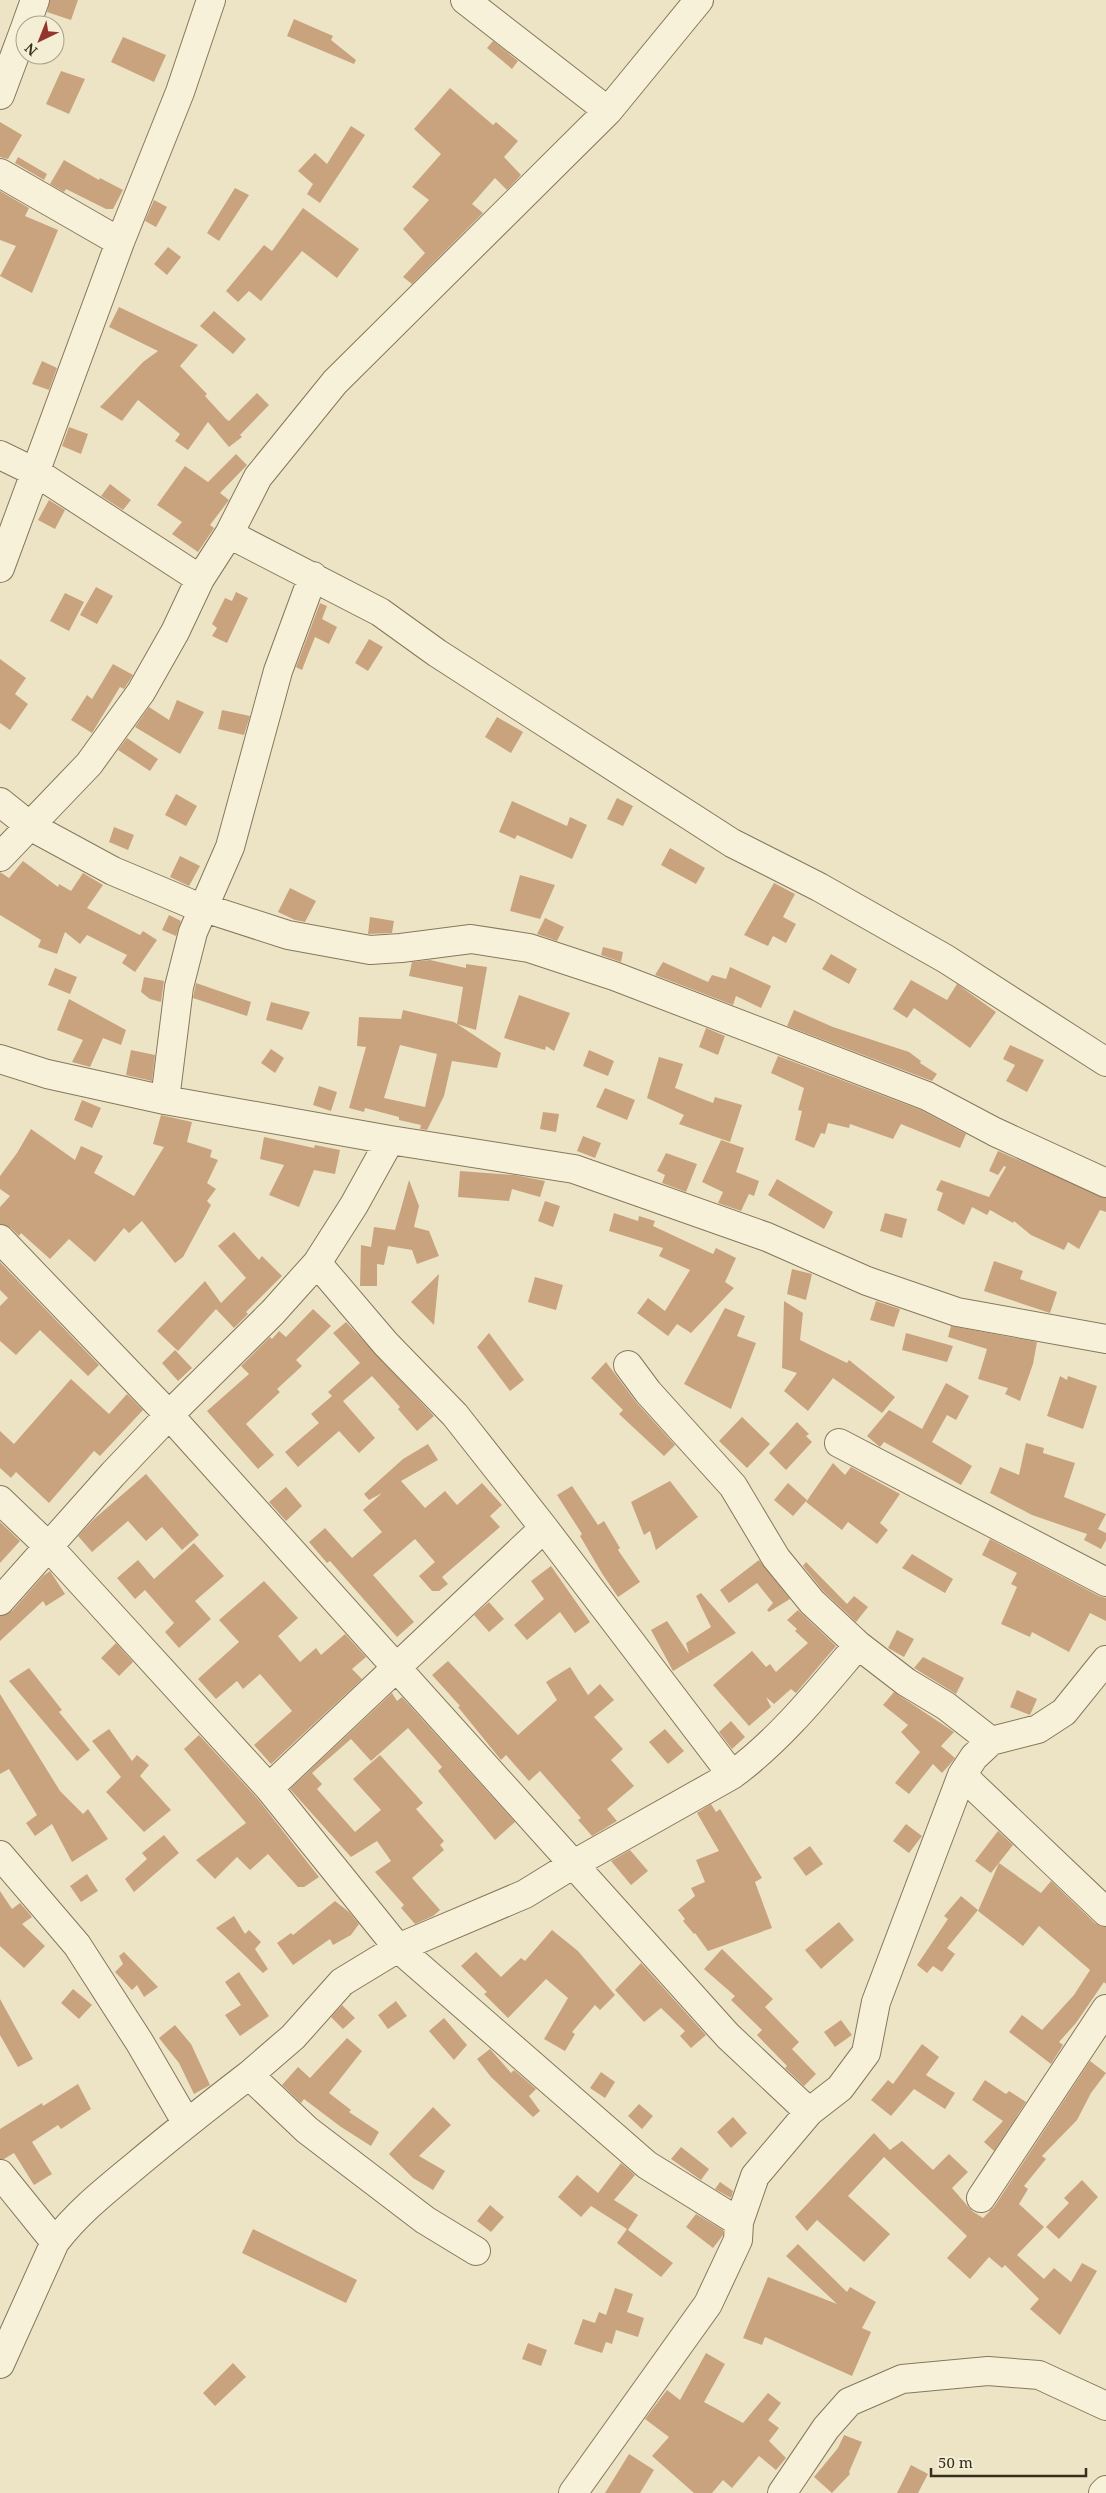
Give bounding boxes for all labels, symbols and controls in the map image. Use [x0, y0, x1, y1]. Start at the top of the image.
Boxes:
north arrow [15, 15, 65, 65]
text: N [20, 39, 41, 61]
scale bar [931, 2446, 1086, 2478]
text: 50 m [938, 2452, 973, 2472]

